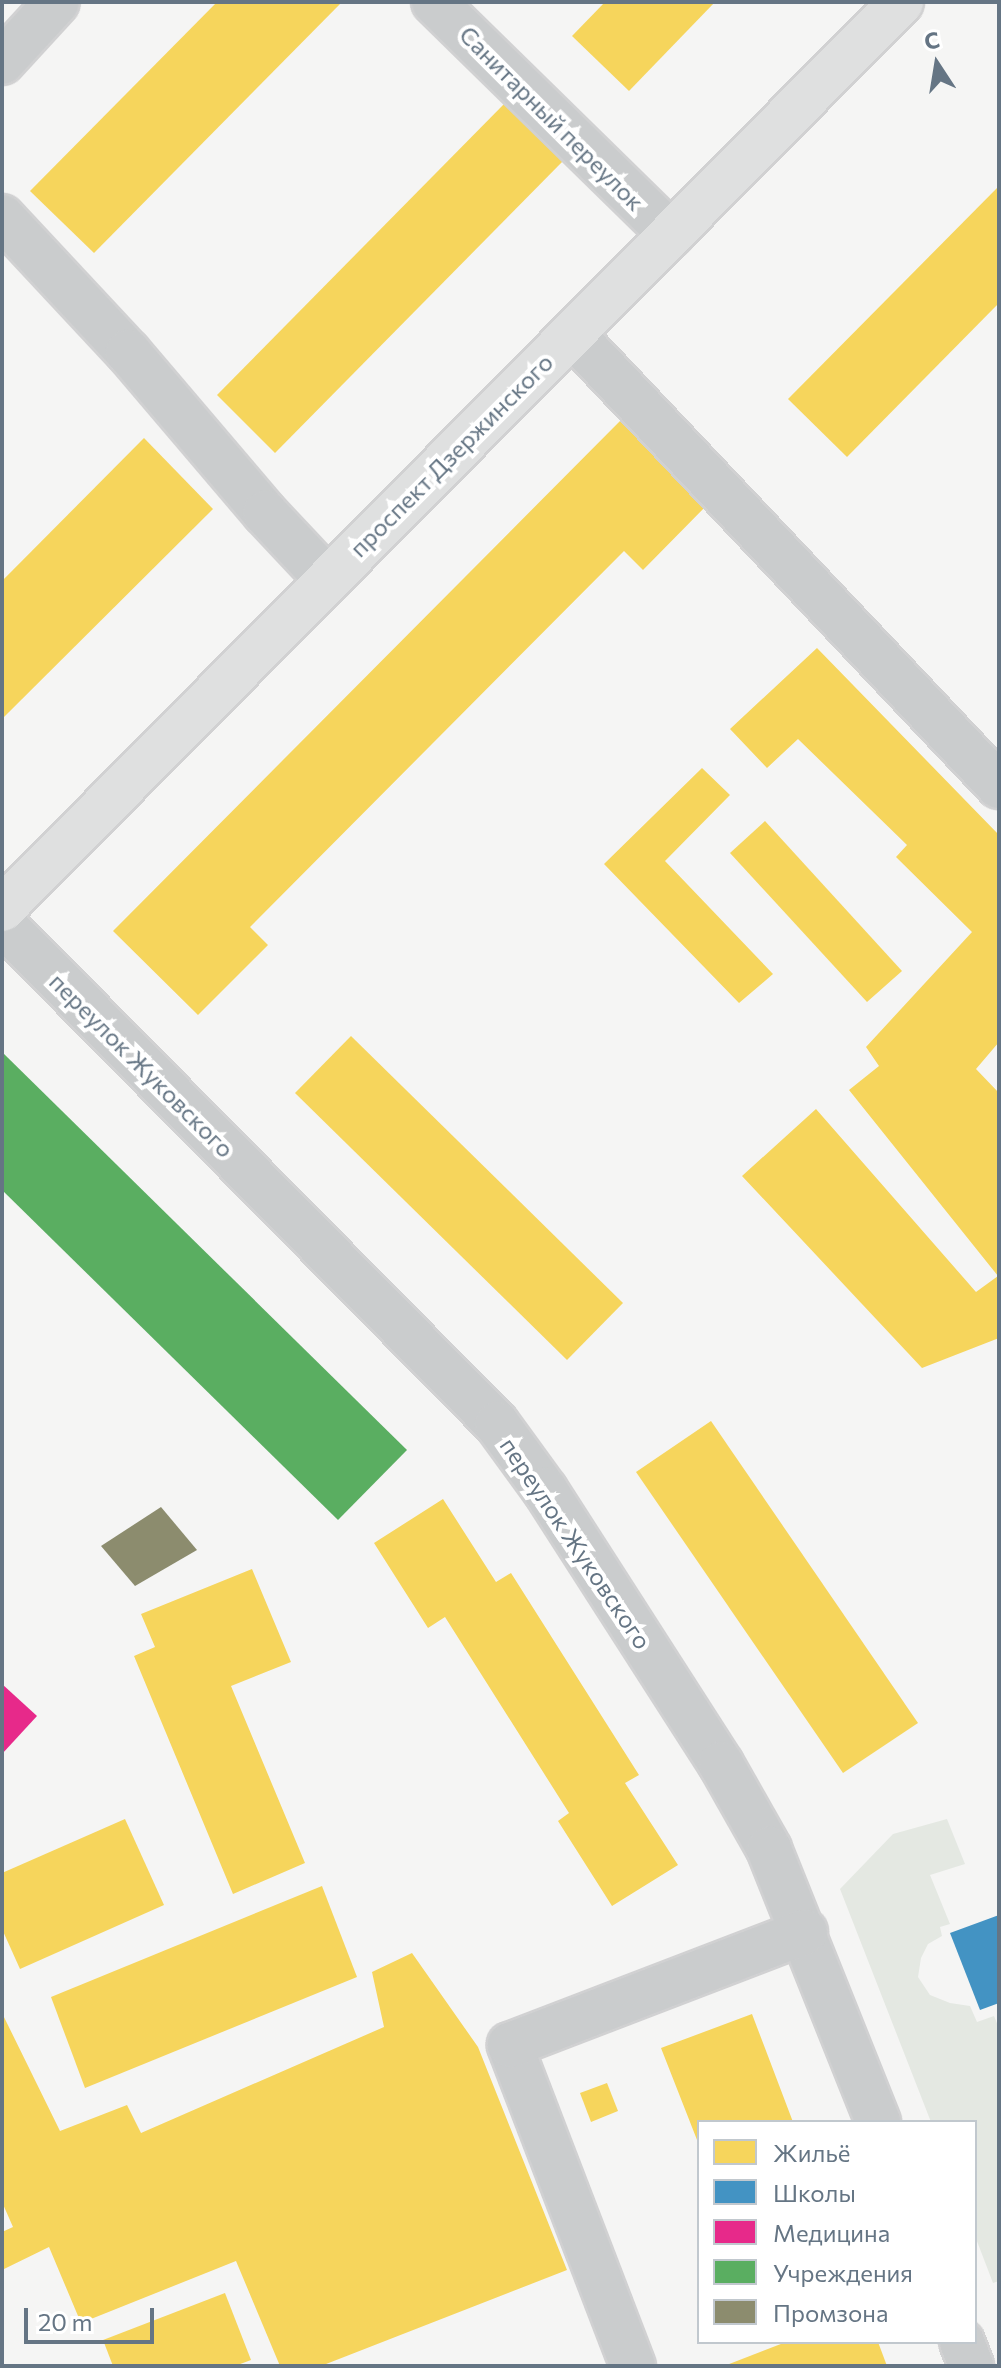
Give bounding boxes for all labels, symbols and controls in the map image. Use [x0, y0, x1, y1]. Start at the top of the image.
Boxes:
street label: Санитарный переулок [454, 20, 650, 216]
north arrow [897, 24, 977, 104]
text: С [922, 25, 942, 55]
street label: проспект Дзержинского [344, 348, 558, 562]
street label: переулок Жуковского [44, 967, 240, 1163]
street label: переулок Жуковского [494, 1432, 658, 1654]
legend [697, 2120, 977, 2344]
text: Жильё [773, 2138, 850, 2167]
text: Школы [773, 2178, 856, 2207]
text: Медицина [773, 2218, 890, 2247]
text: Учреждения [773, 2258, 913, 2287]
scale bar [28, 2292, 158, 2342]
text: Промзона [773, 2298, 888, 2327]
text: 20 m [38, 2307, 92, 2336]

